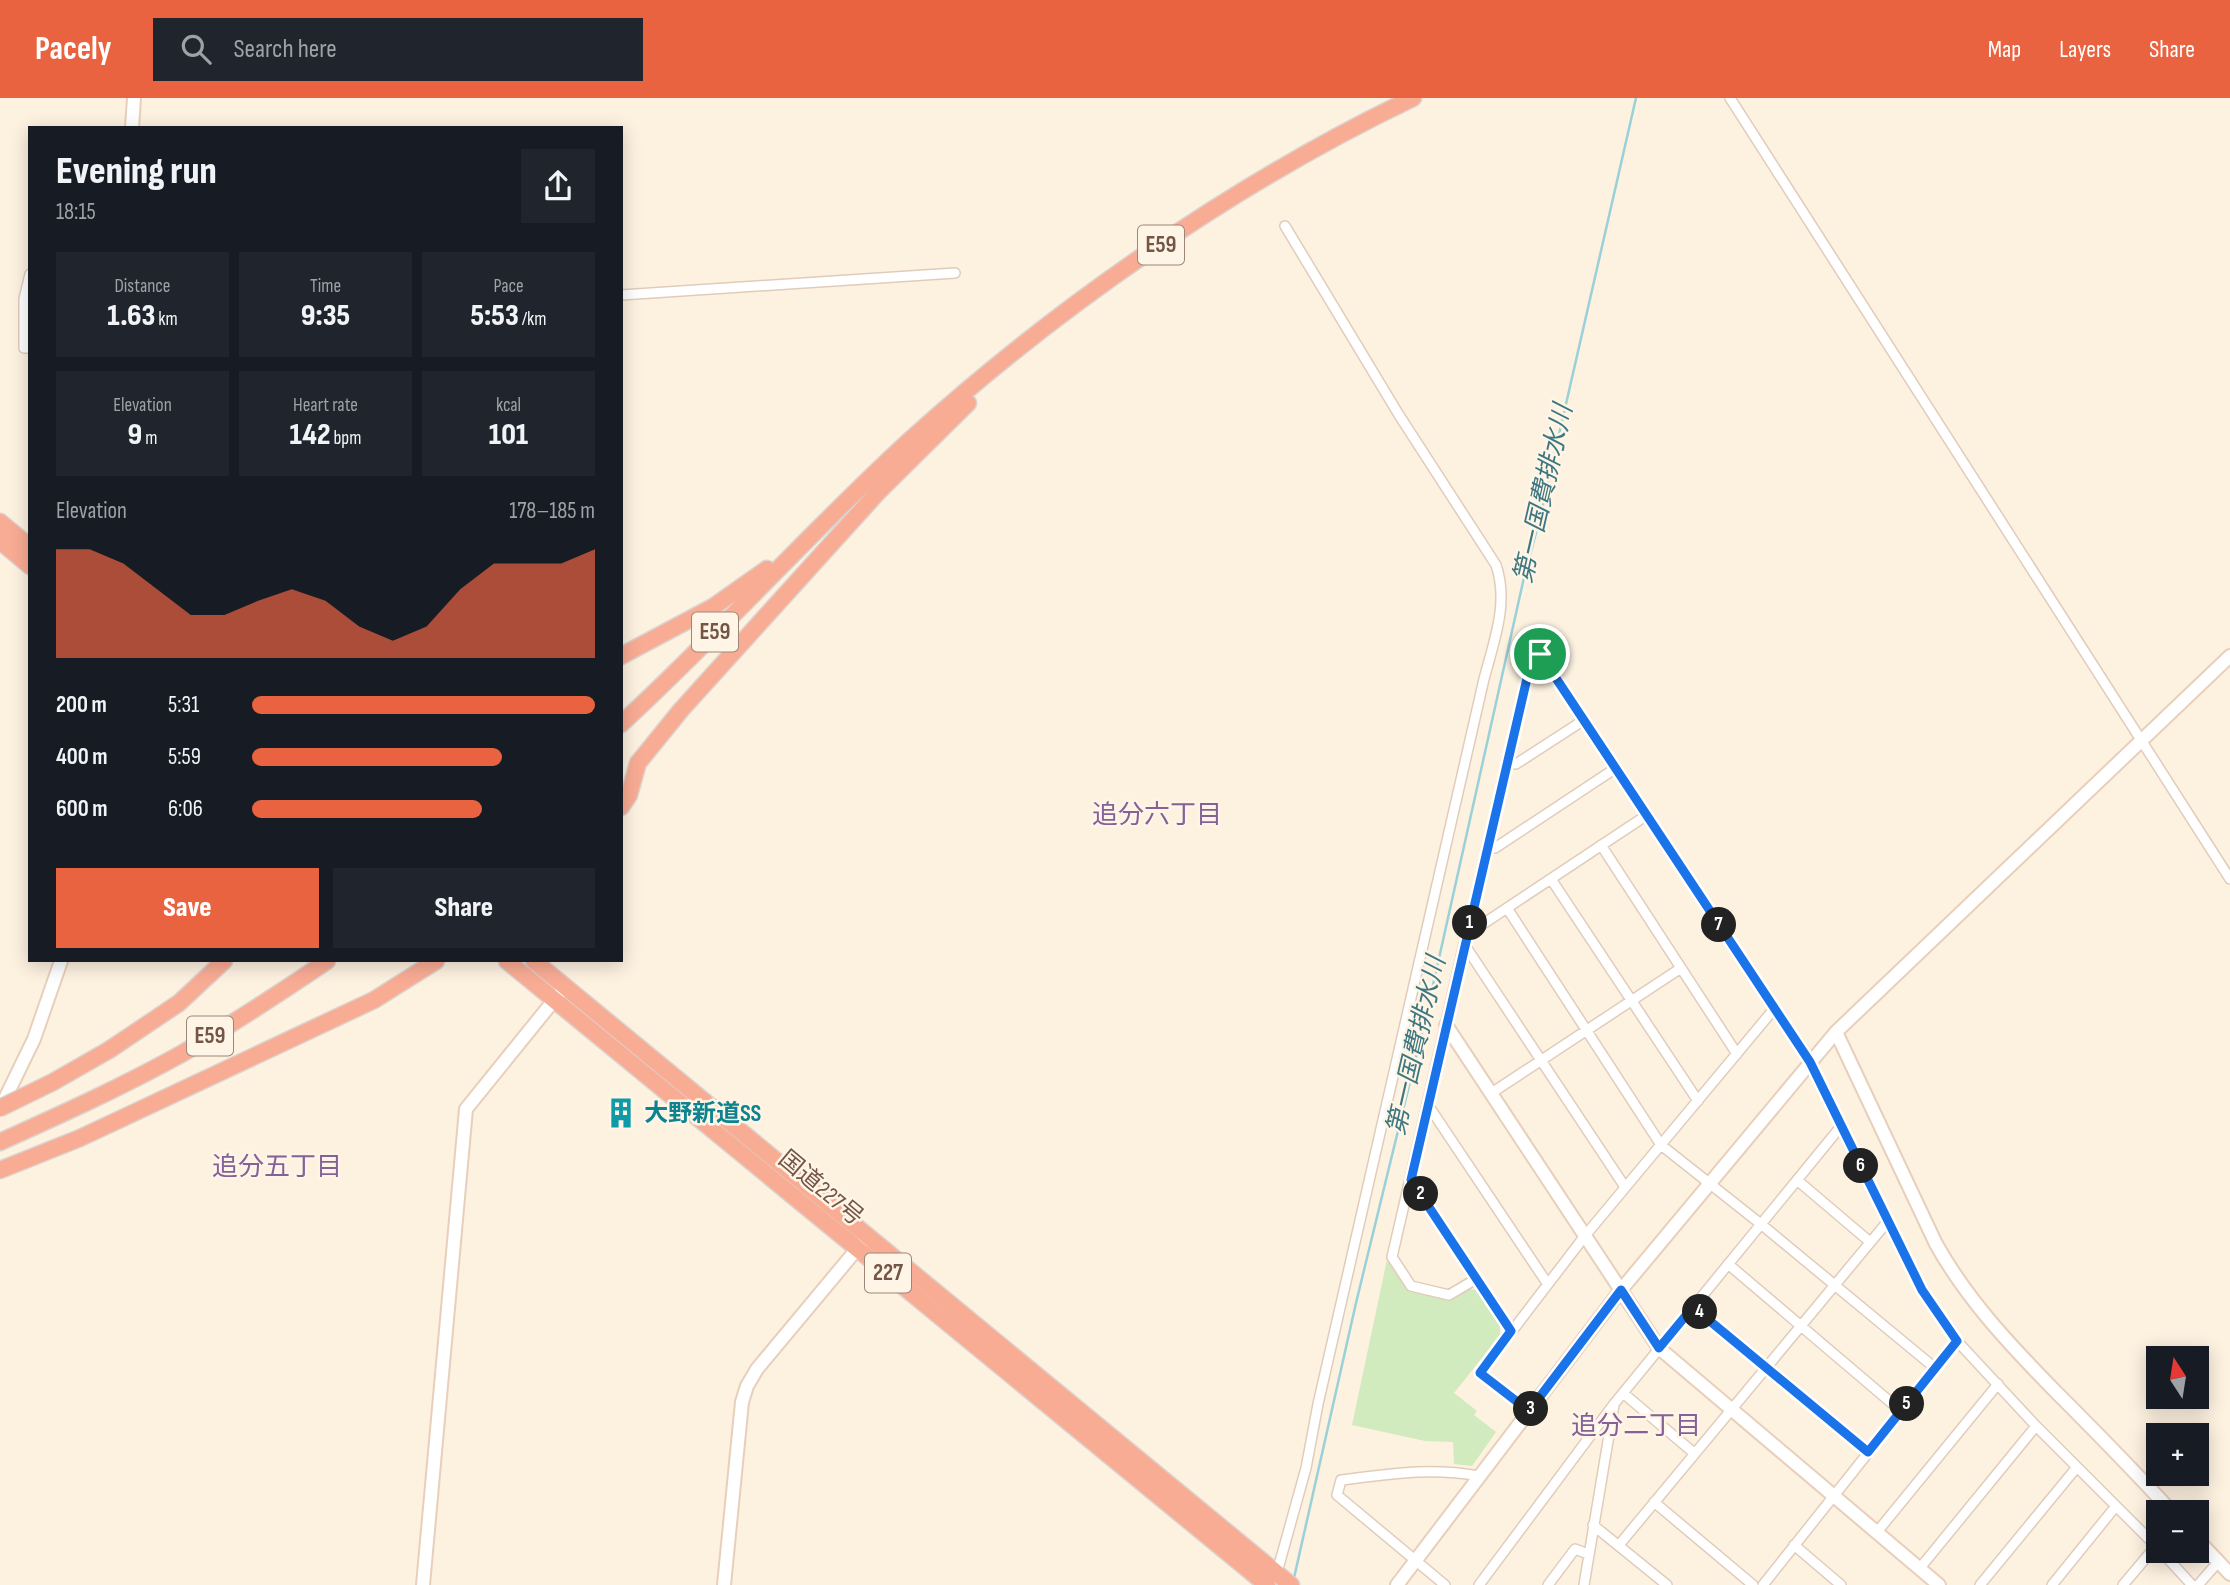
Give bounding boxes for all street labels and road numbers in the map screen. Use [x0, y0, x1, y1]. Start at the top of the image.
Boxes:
road number: E59 [1138, 226, 1184, 264]
road number: E59 [692, 612, 738, 652]
road number: E59 [187, 1016, 233, 1056]
street label: 国道227号 [773, 1144, 869, 1232]
road number: 227 [865, 1254, 911, 1292]

